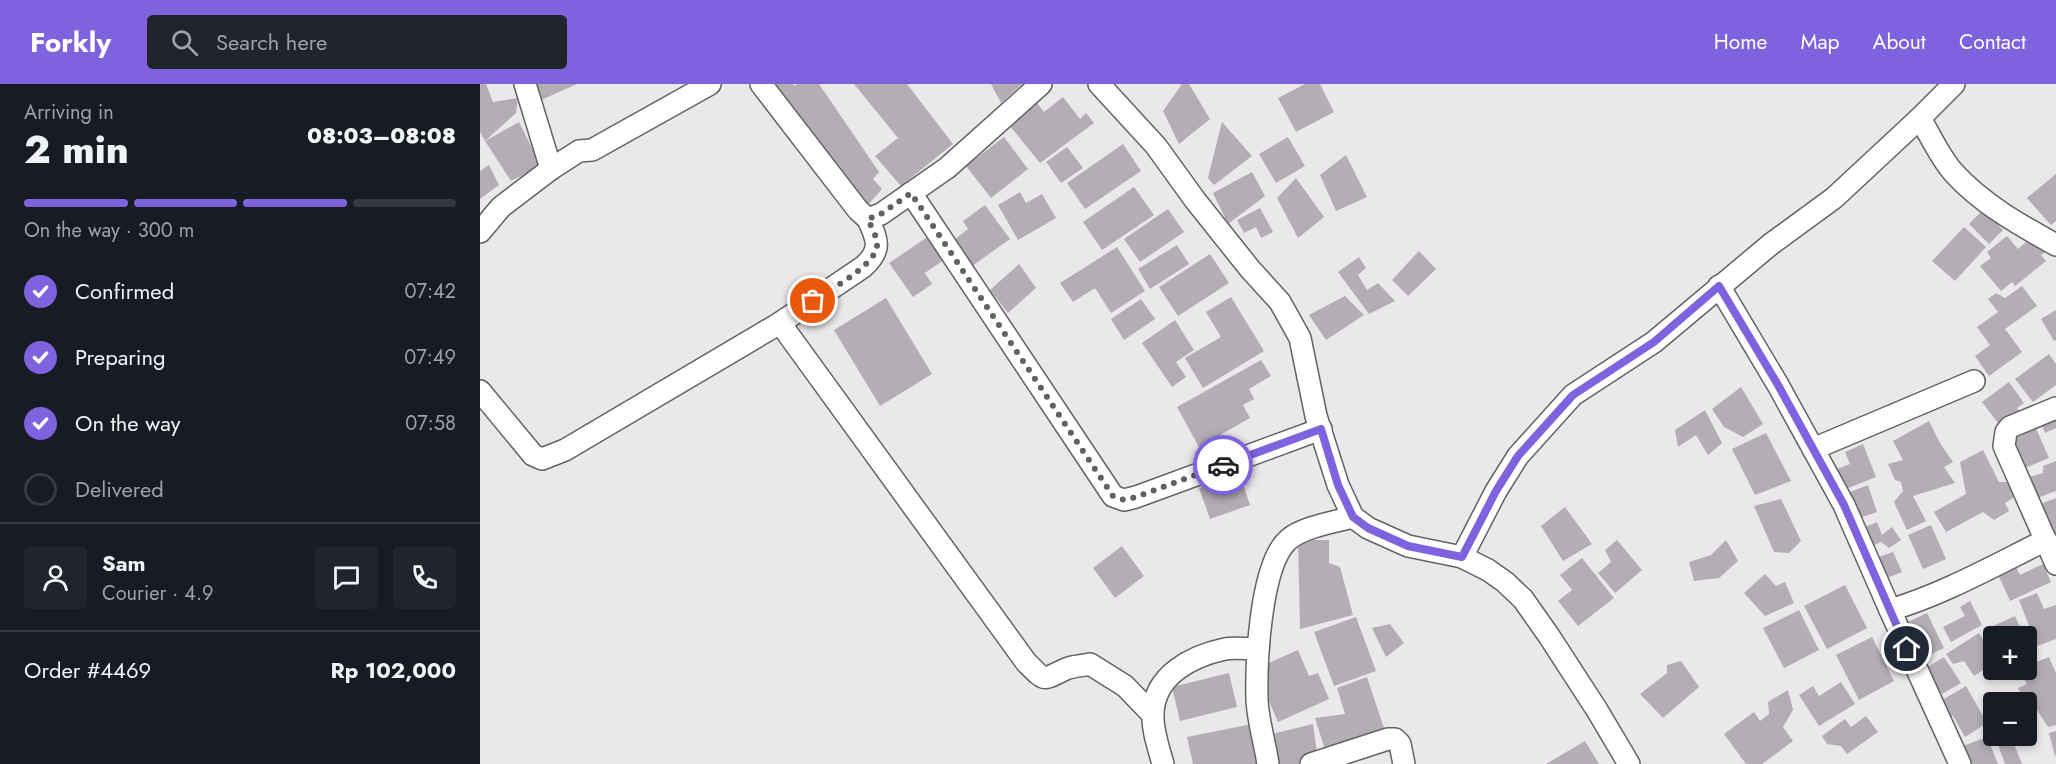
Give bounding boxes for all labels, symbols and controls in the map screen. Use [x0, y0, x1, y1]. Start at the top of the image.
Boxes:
search box [147, 15, 567, 69]
text: Forkly [30, 22, 111, 63]
icon: search [168, 26, 201, 59]
text: Search here [216, 26, 327, 58]
text: Home [1714, 27, 1767, 57]
text: Map [1800, 27, 1840, 57]
text: About [1873, 27, 1926, 57]
text: Contact [1959, 27, 2026, 57]
text: Arriving in [24, 98, 114, 127]
text: 08:03–08:08 [307, 119, 456, 151]
text: 2 min [24, 121, 129, 178]
text: On the way · 300 m [24, 216, 194, 245]
icon: check [24, 275, 57, 308]
text: Confirmed [75, 275, 174, 307]
pin [787, 275, 838, 326]
text: 07:42 [404, 277, 456, 306]
icon: bag [796, 284, 829, 317]
icon: check [24, 341, 57, 374]
text: Preparing [75, 341, 166, 373]
text: 07:49 [404, 343, 456, 372]
icon: check [24, 407, 57, 440]
text: On the way [75, 407, 180, 439]
text: 07:58 [405, 409, 456, 438]
courier [1193, 435, 1253, 495]
icon: car [1207, 449, 1240, 482]
text: Delivered [75, 473, 164, 505]
button: person [24, 546, 87, 609]
button: chat [315, 546, 378, 609]
button: phone [393, 546, 456, 609]
text: Sam [102, 547, 146, 579]
text: Courier · 4.9 [102, 579, 214, 608]
pin [1881, 623, 1932, 674]
map controls [1983, 626, 2037, 746]
button: + [1983, 626, 2037, 680]
icon: home [1890, 632, 1923, 665]
text: Order #4469 [24, 654, 151, 686]
text: Rp 102,000 [331, 654, 456, 686]
button: − [1983, 692, 2037, 746]

